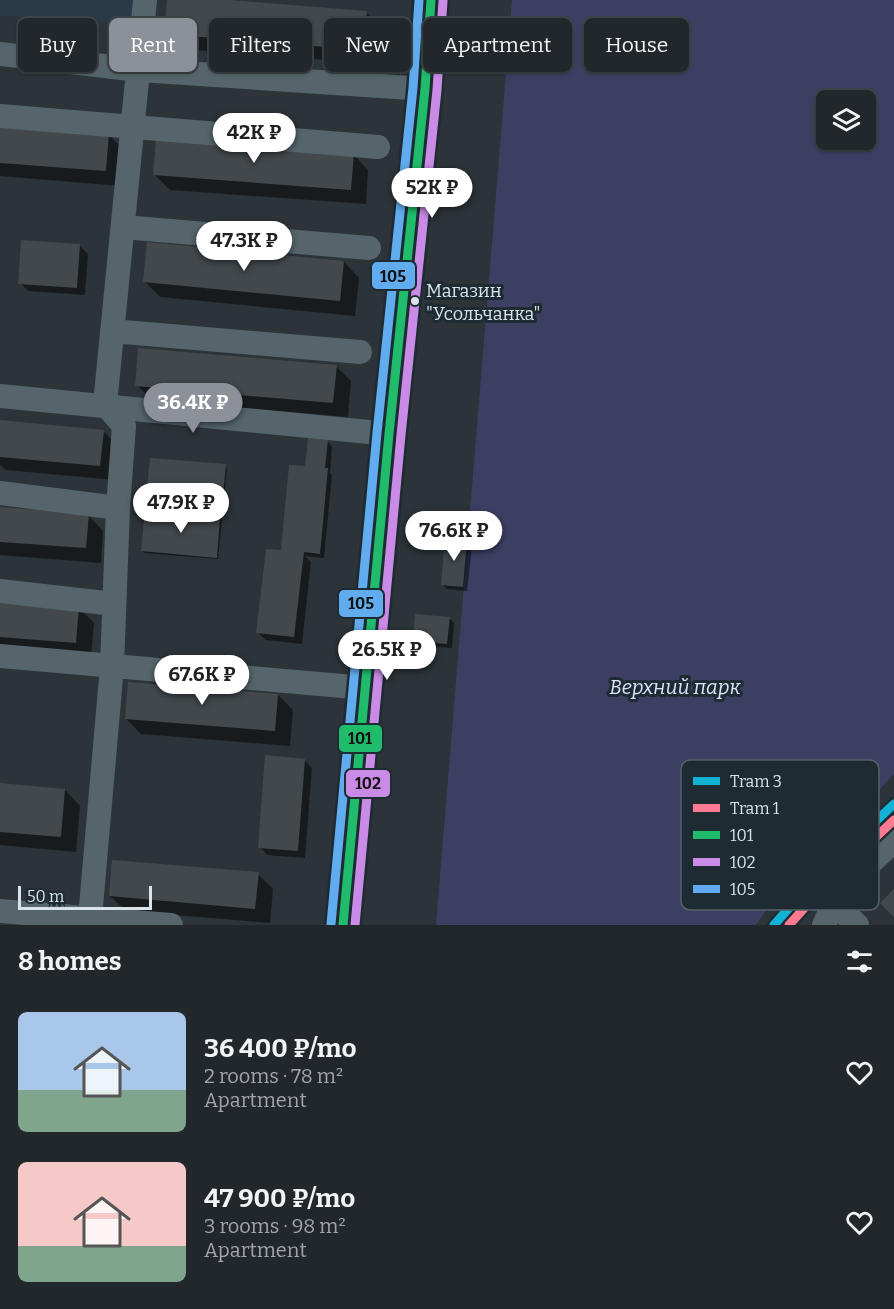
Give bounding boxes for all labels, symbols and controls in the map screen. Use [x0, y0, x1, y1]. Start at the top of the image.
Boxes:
chip: Buy [18, 18, 97, 72]
chip: Rent [109, 18, 197, 72]
chip: Filters [209, 18, 312, 72]
chip: New [324, 18, 411, 72]
chip: Apartment [423, 18, 572, 72]
chip: House [584, 18, 689, 72]
map controls [816, 90, 876, 150]
button: layers [816, 90, 876, 150]
pin: 42K ₽ [212, 113, 296, 164]
text: 42K ₽ [227, 120, 281, 144]
pin: 52K ₽ [390, 168, 474, 219]
text: 52K ₽ [405, 175, 459, 199]
pin: 47.3K ₽ [189, 221, 299, 272]
text: 47.3K ₽ [210, 228, 278, 252]
line badge: 105 [371, 261, 416, 290]
text: 105 [380, 267, 406, 286]
place label: Магазин "Усольчанка" [426, 280, 540, 325]
marker: Магазин "Усольчанка" [409, 295, 421, 307]
pin: 36.4K ₽ [138, 383, 248, 434]
text: 36.4K ₽ [158, 390, 228, 414]
pin: 47.9K ₽ [126, 483, 236, 534]
text: 47.9K ₽ [147, 490, 215, 514]
pin: 76.6K ₽ [399, 511, 509, 562]
text: 76.6K ₽ [419, 518, 489, 542]
line badge: 105 [338, 589, 384, 618]
text: 105 [348, 594, 374, 613]
pin: 26.5K ₽ [332, 630, 442, 681]
text: 26.5K ₽ [352, 637, 422, 661]
pin: 67.6K ₽ [147, 655, 257, 706]
text: 67.6K ₽ [168, 662, 236, 686]
park label: Верхний парк [609, 675, 742, 699]
line badge: 101 [338, 724, 383, 753]
text: 101 [348, 729, 372, 748]
legend [681, 760, 879, 910]
line badge: 102 [345, 769, 391, 798]
text: Tram 3 [730, 772, 782, 791]
text: 102 [355, 774, 381, 793]
text: Tram 1 [730, 799, 780, 818]
text: 101 [730, 826, 754, 845]
text: 102 [730, 853, 755, 872]
text: 105 [730, 880, 755, 899]
scale bar [18, 883, 152, 910]
text: 50 m [27, 887, 64, 906]
icon: filters [843, 945, 876, 978]
text: 8 homes [18, 946, 122, 977]
text: 36 400 ₽/mo [204, 1033, 357, 1064]
icon: home [66, 1036, 138, 1108]
icon: heart [843, 1056, 876, 1089]
text: 2 rooms · 78 m² [204, 1064, 343, 1088]
text: Apartment [204, 1088, 307, 1112]
text: 47 900 ₽/mo [204, 1183, 355, 1214]
icon: home [66, 1186, 138, 1258]
icon: heart [843, 1206, 876, 1239]
text: 3 rooms · 98 m² [204, 1214, 346, 1238]
text: Apartment [204, 1238, 307, 1262]

